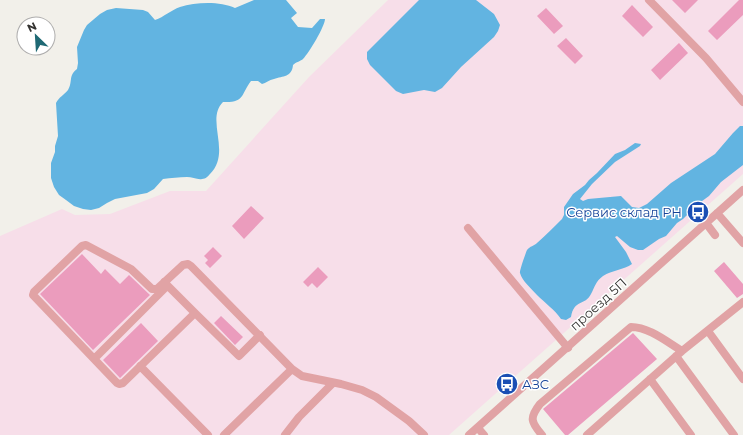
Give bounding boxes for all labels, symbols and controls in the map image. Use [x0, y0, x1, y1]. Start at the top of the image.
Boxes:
north arrow [16, 16, 56, 56]
text: N [25, 19, 39, 35]
bus stop icon: Сервис склад РН [685, 199, 711, 225]
place label: Сервис склад РН [566, 204, 682, 220]
street label: проезд 5П [566, 274, 630, 334]
bus stop icon: АЗС [494, 371, 520, 397]
place label: АЗС [522, 376, 549, 392]

